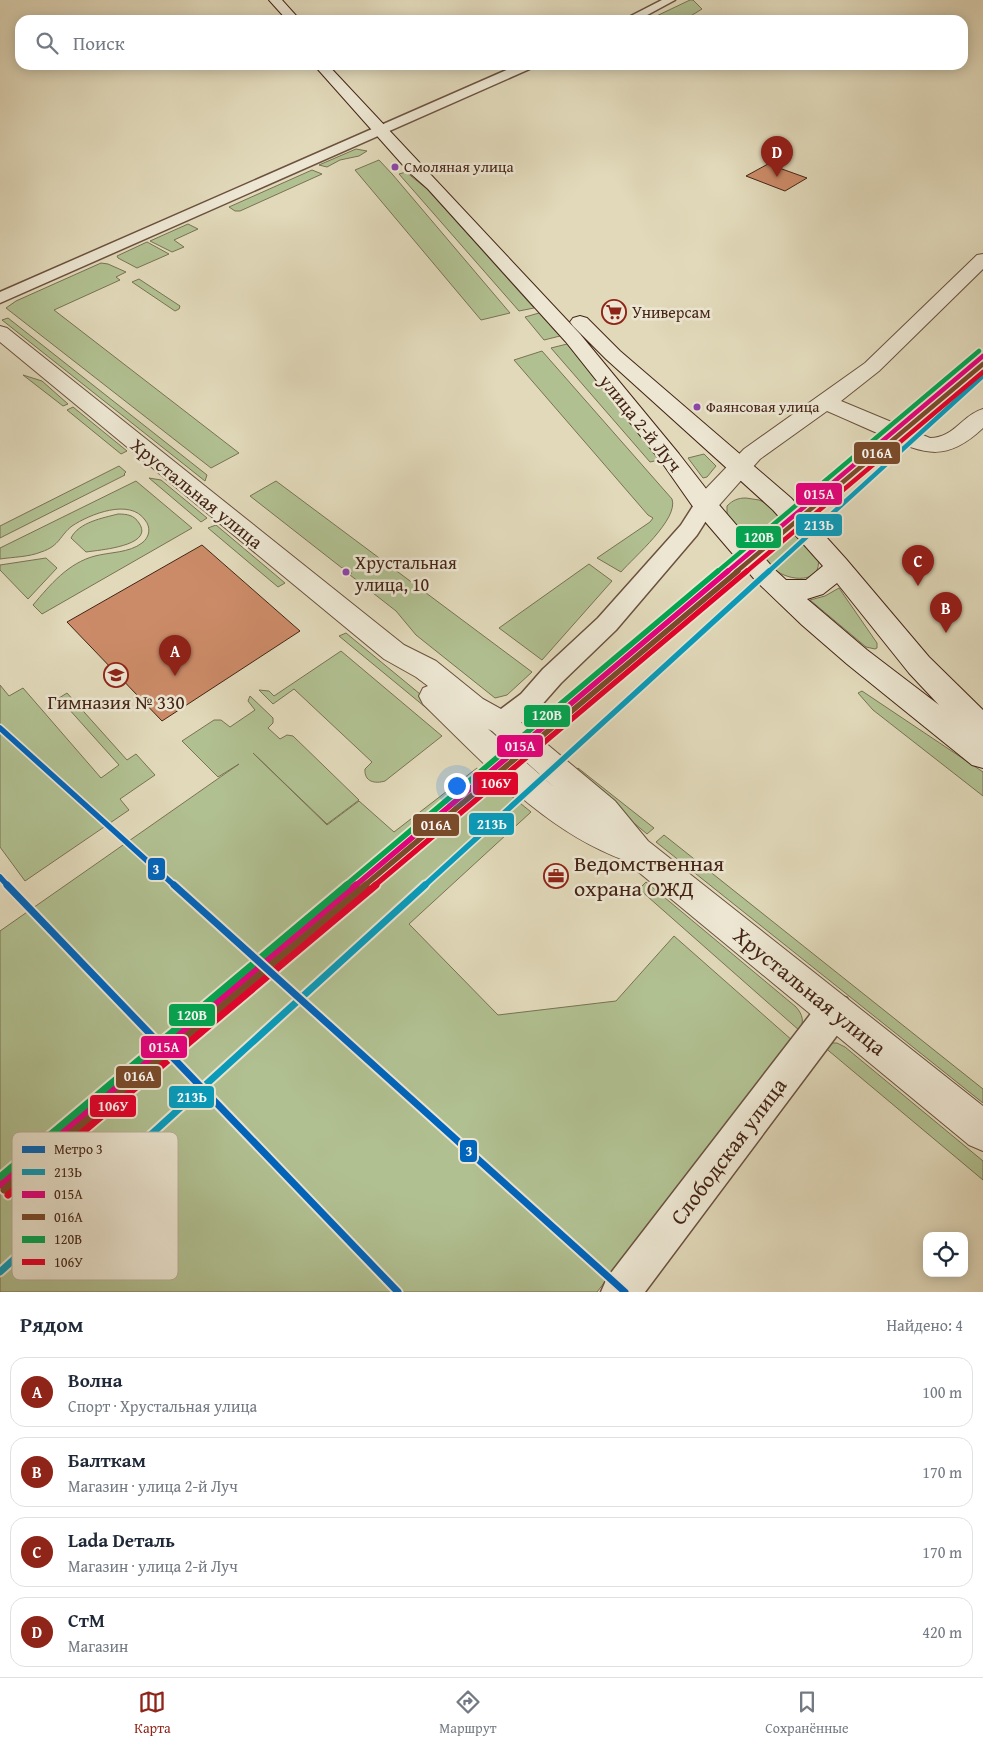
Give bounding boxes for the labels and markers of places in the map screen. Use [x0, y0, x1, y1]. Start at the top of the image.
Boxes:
pin: D [761, 136, 793, 177]
place label: Смоляная улица [404, 156, 514, 177]
marker: Смоляная улица [390, 162, 400, 172]
supermarket icon: Универсам [601, 299, 627, 325]
place label: Универсам [632, 300, 711, 324]
place label: Фаянсовая улица [706, 396, 820, 417]
marker: Фаянсовая улица [692, 402, 702, 412]
pin: C [902, 545, 934, 586]
place label: Хрустальная улица, 10 [354, 549, 457, 598]
marker: Хрустальная улица, 10 [341, 567, 351, 577]
pin: B [930, 592, 962, 633]
pin: A [159, 635, 191, 676]
school or university icon: Гимназия № 330 [103, 662, 129, 688]
place label: Гимназия № 330 [47, 688, 185, 716]
place label: Ведомственная охрана ОЖД [574, 847, 724, 904]
office icon: Ведомственная охрана ОЖД [543, 863, 569, 889]

